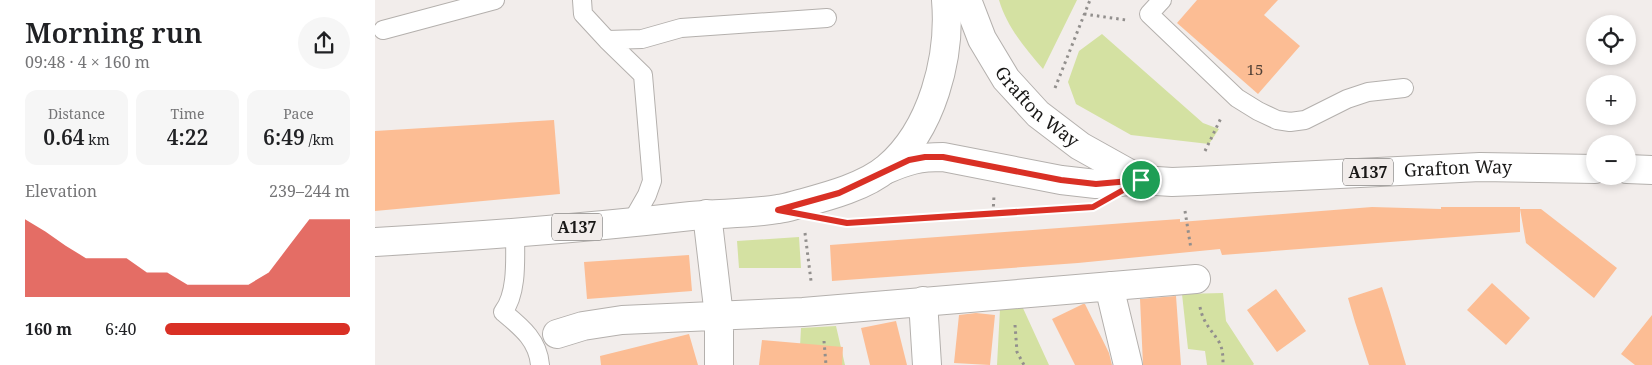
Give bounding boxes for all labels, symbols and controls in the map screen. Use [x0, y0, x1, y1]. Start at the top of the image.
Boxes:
text: Morning run [25, 13, 202, 51]
map controls [1586, 15, 1636, 185]
button: locate [1586, 15, 1636, 65]
button: share [298, 17, 350, 69]
text: 09:48 · 4 × 160 m [25, 51, 150, 73]
house number: 15 [1247, 59, 1263, 79]
street label: Grafton Way [990, 61, 1085, 153]
button: + [1586, 75, 1636, 125]
text: Distance [48, 104, 105, 123]
text: Time [171, 104, 204, 123]
text: Pace [283, 104, 314, 123]
text: 0.64 [43, 123, 85, 151]
text: 4:22 [167, 123, 208, 151]
text: 6:49 [263, 123, 305, 151]
text: km [85, 130, 110, 149]
text: /km [305, 130, 334, 149]
button: − [1586, 135, 1636, 185]
street label: Grafton Way [1403, 154, 1513, 182]
road number: A137 [1343, 158, 1393, 186]
pin [1120, 159, 1162, 201]
icon: arrive [1127, 166, 1155, 194]
text: Elevation [25, 180, 97, 202]
text: 239–244 m [269, 180, 350, 202]
road number: A137 [552, 213, 602, 240]
text: 160 m [25, 318, 72, 340]
text: 6:40 [105, 318, 136, 340]

